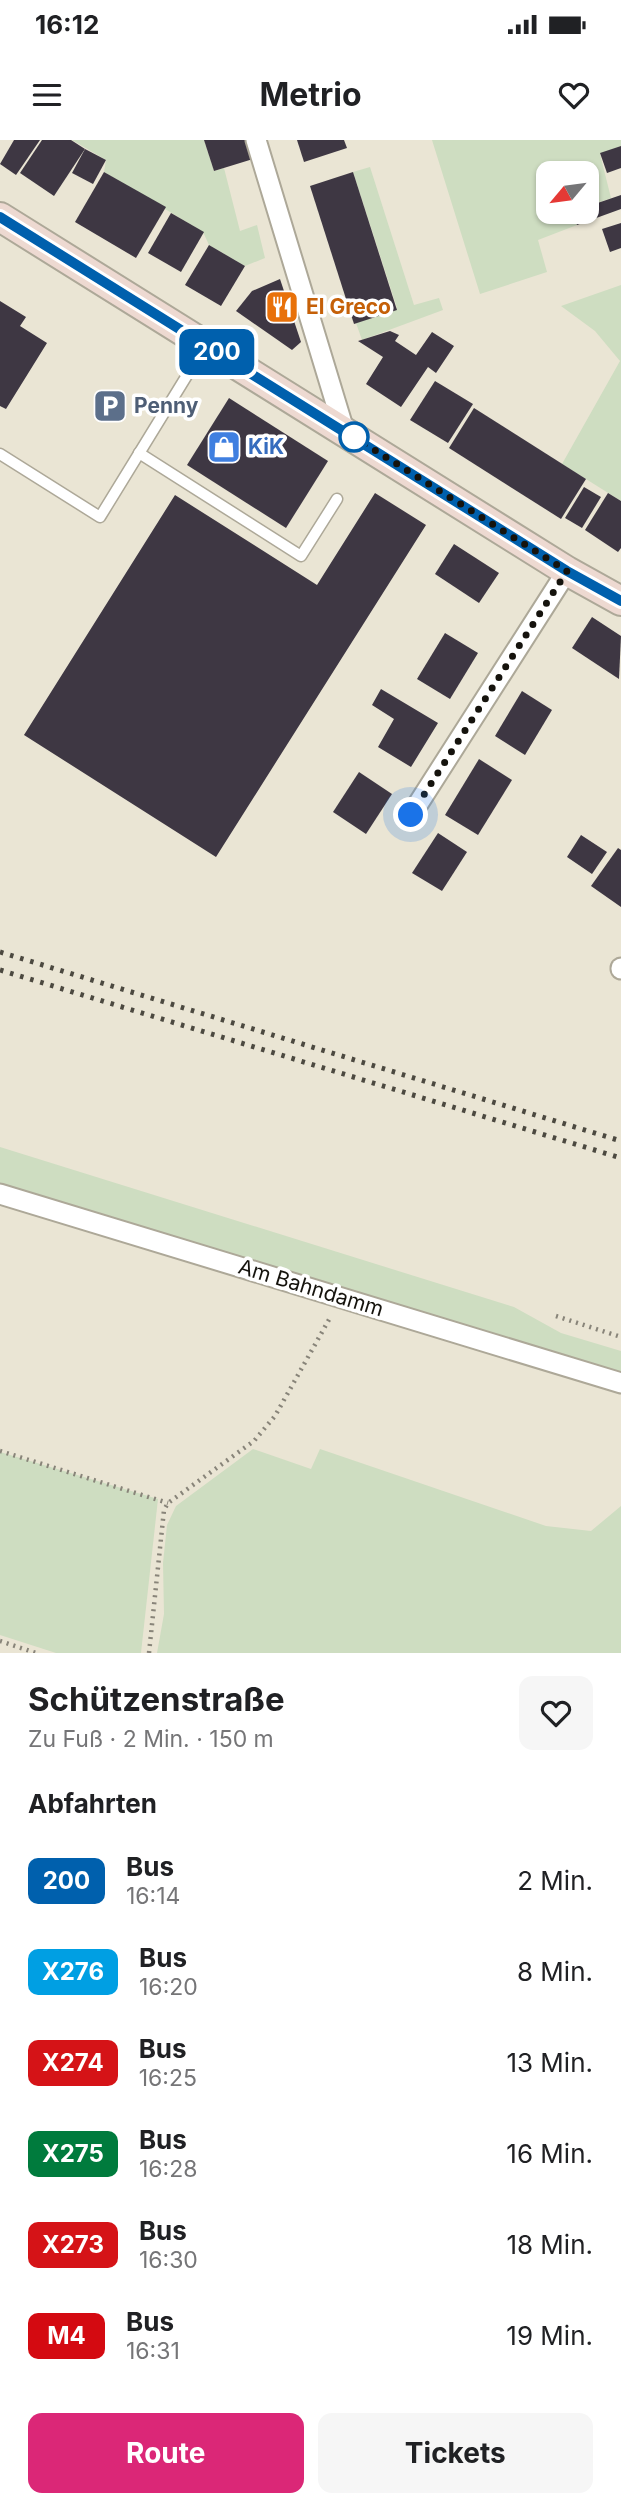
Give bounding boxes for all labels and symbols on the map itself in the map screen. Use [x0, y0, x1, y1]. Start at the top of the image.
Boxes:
north arrow [536, 161, 598, 224]
restaurant icon: El Greco [263, 288, 301, 326]
place label: El Greco [306, 294, 391, 319]
line badge: 200 [177, 329, 257, 375]
parking icon: Penny [91, 387, 129, 425]
place label: Penny [134, 393, 199, 418]
unlabelled marker [339, 422, 369, 452]
shop icon: KiK [205, 428, 243, 466]
place label: KiK [248, 434, 284, 459]
your location [393, 797, 428, 832]
street label: Am Bahndamm [235, 1254, 387, 1321]

